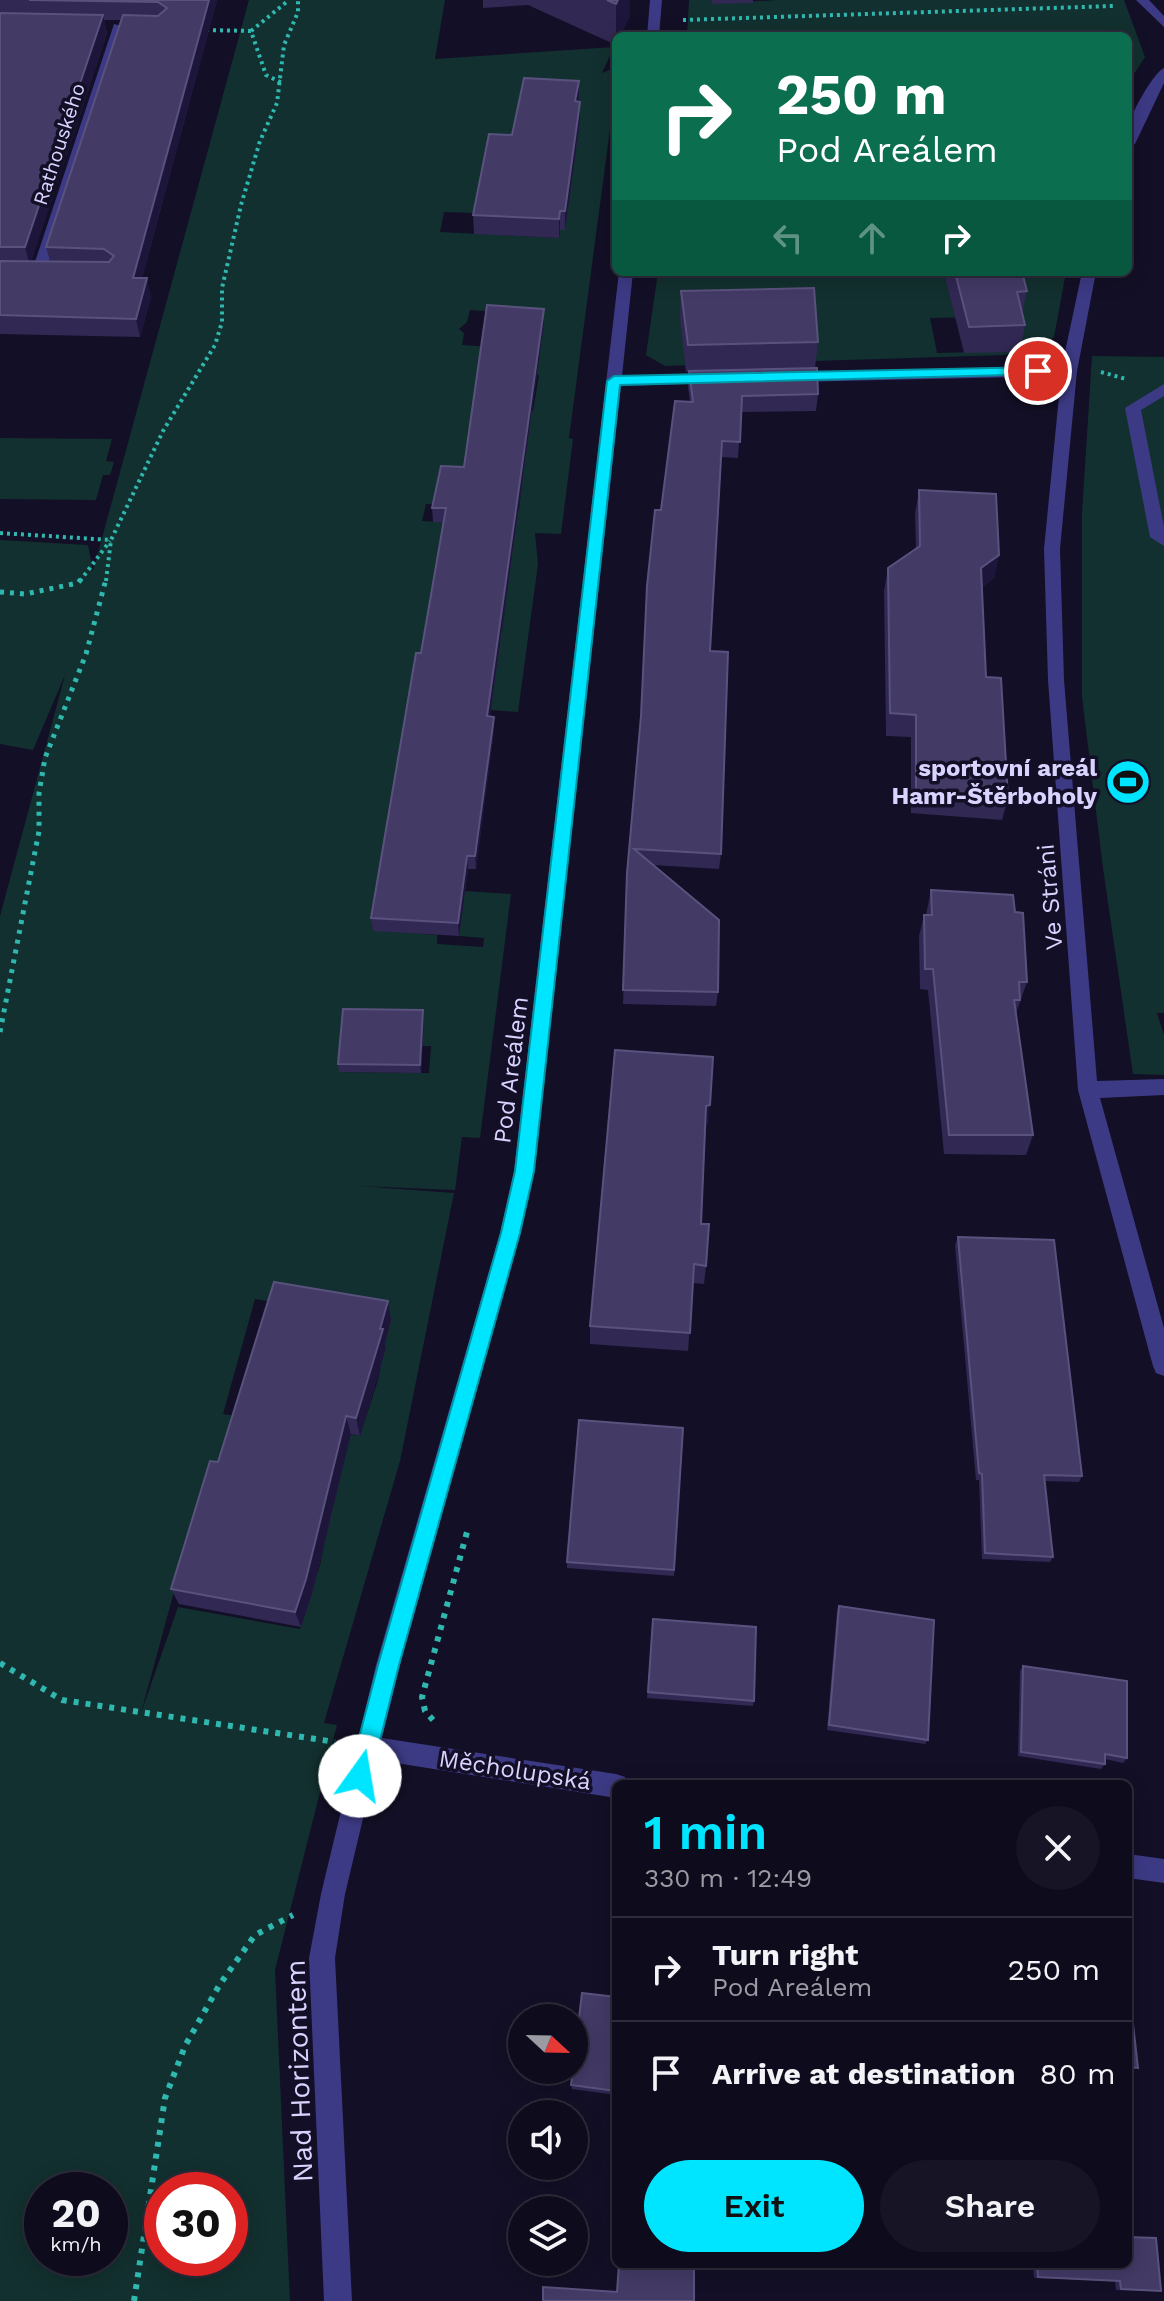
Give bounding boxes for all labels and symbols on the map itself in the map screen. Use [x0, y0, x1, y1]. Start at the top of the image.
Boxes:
street label: Rathouského [28, 80, 90, 208]
pin [1004, 337, 1072, 405]
place label: sportovní areál Hamr-Štěrboholy [891, 754, 1097, 810]
sports icon: sportovní areál Hamr-Štěrboholy [1104, 758, 1152, 806]
street label: Ve Stráni [1031, 843, 1069, 951]
street label: Pod Areálem [488, 995, 534, 1145]
position arrow [318, 1734, 402, 1818]
street label: Měcholupská [437, 1744, 593, 1796]
street label: Nad Horizontem [279, 1959, 319, 2183]
north arrow [508, 2004, 588, 2084]
speed limit sign: 30 [144, 2172, 248, 2276]

